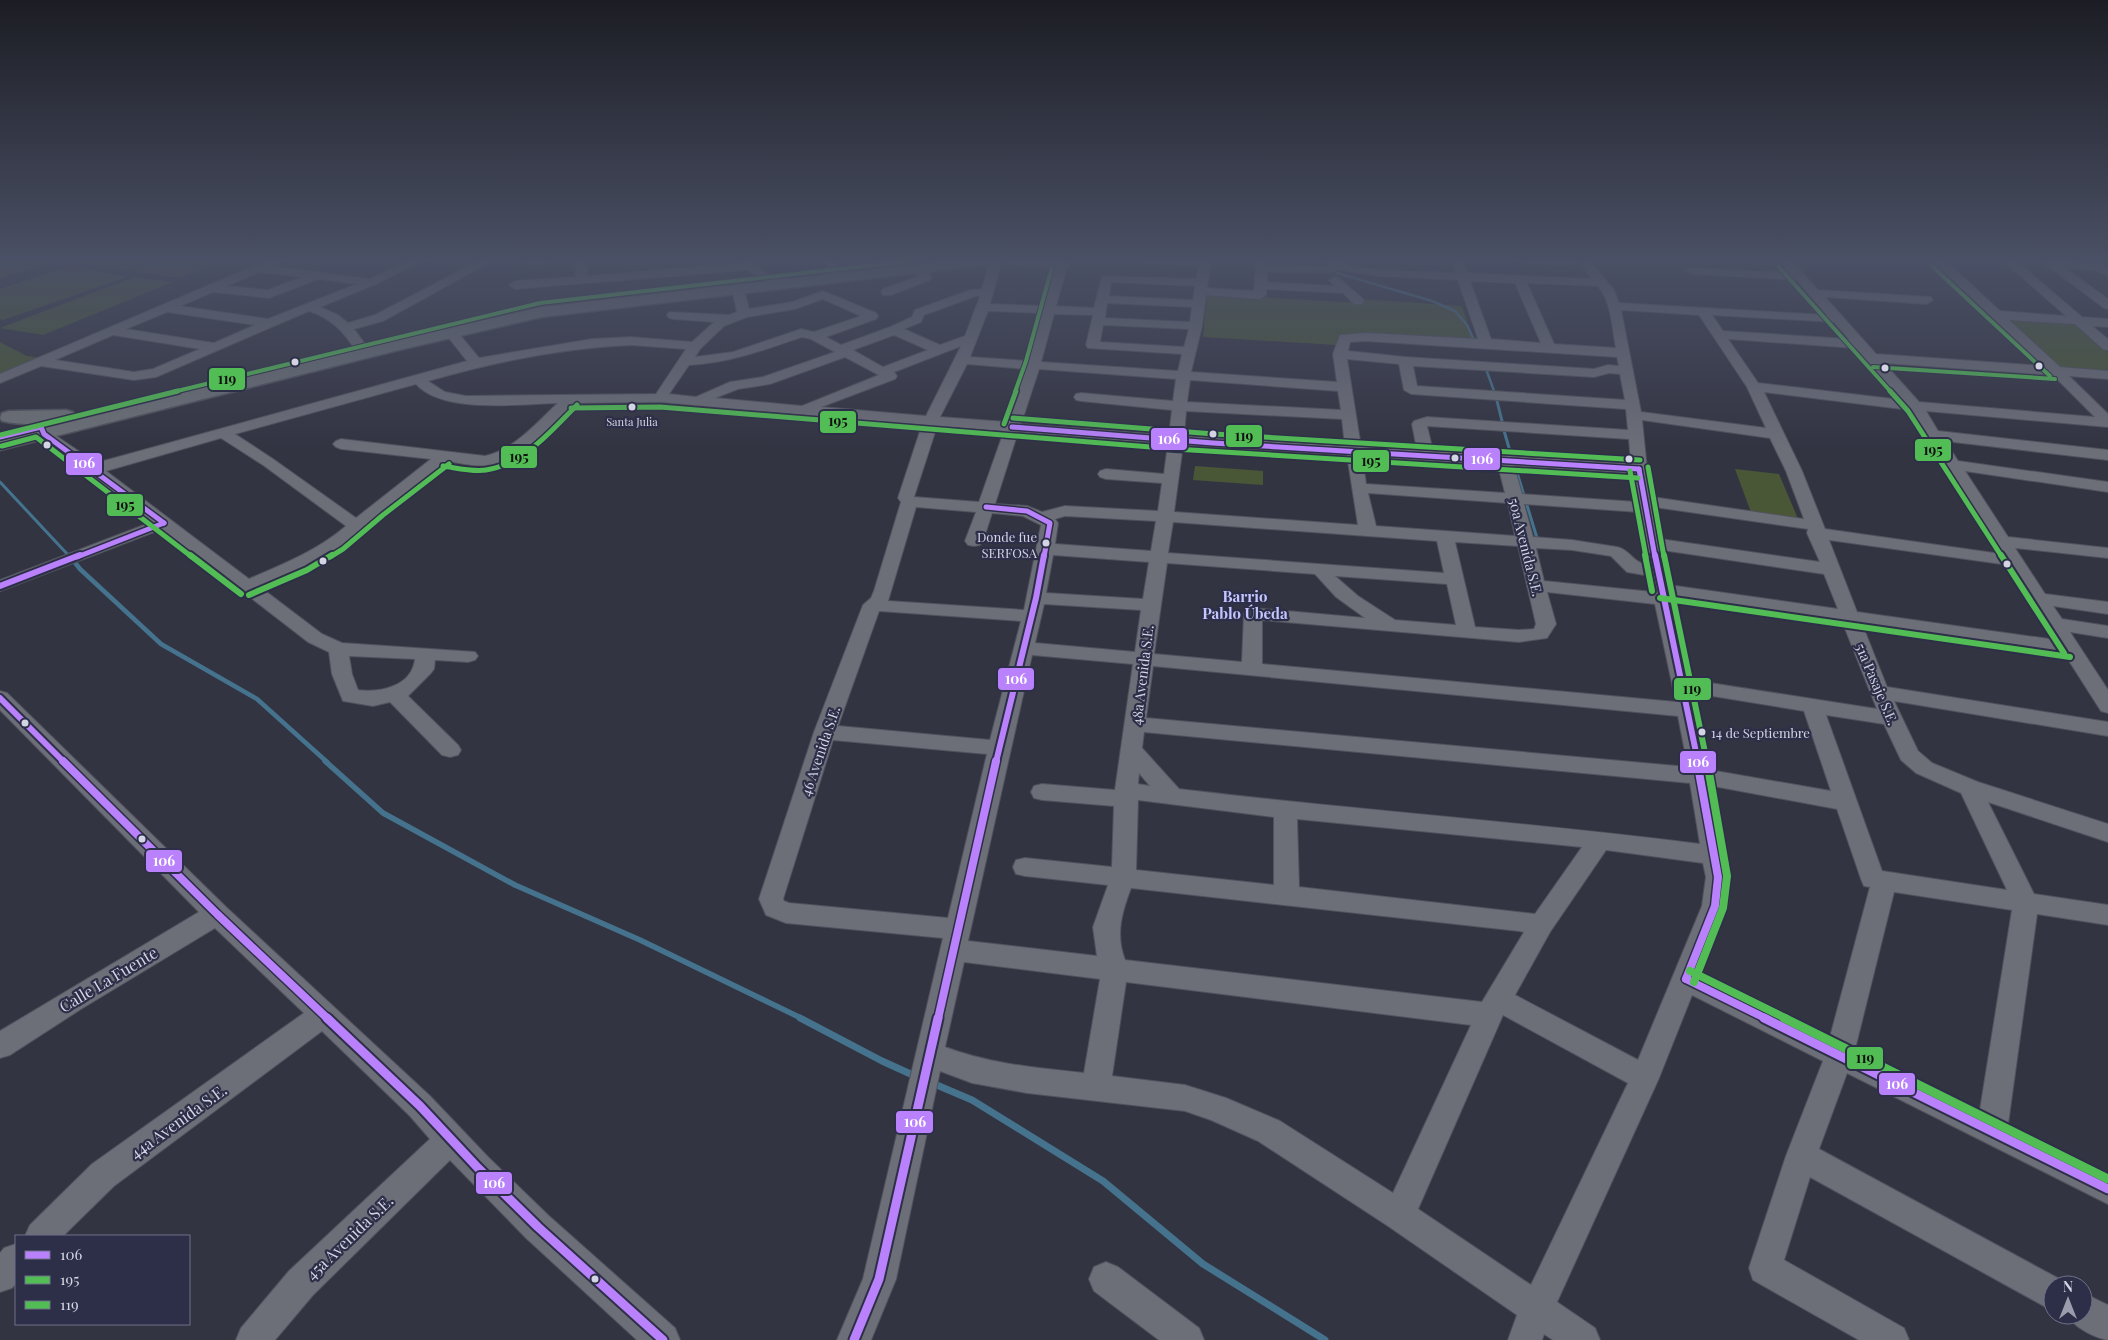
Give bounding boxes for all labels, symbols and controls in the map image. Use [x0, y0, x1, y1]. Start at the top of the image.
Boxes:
unlabelled marker [290, 357, 300, 367]
unlabelled marker [2034, 361, 2044, 371]
unlabelled marker [1880, 363, 1890, 373]
line badge: 119 [208, 367, 246, 391]
text: 119 [218, 369, 236, 388]
marker: Santa Julia [627, 402, 637, 412]
line badge: 195 [819, 410, 857, 434]
text: 195 [828, 411, 848, 430]
place label: Santa Julia [606, 414, 658, 429]
line badge: 119 [1225, 424, 1263, 448]
text: 119 [1235, 426, 1253, 445]
line badge: 106 [1150, 427, 1188, 451]
text: 106 [1158, 429, 1180, 448]
unlabelled marker [1208, 429, 1218, 439]
line badge: 195 [1914, 438, 1952, 462]
unlabelled marker [42, 440, 52, 450]
text: 195 [1923, 440, 1943, 459]
line badge: 195 [500, 445, 538, 469]
text: 195 [509, 447, 529, 466]
line badge: 106 [1463, 447, 1501, 471]
line badge: 195 [1352, 449, 1390, 473]
text: 106 [1471, 449, 1493, 468]
text: 195 [1361, 451, 1381, 470]
line badge: 106 [65, 452, 103, 476]
text: 106 [73, 453, 95, 472]
unlabelled marker [1450, 453, 1460, 463]
unlabelled marker [1624, 454, 1634, 464]
line badge: 195 [106, 493, 144, 517]
text: 195 [115, 495, 135, 514]
street label: 50a Avenida S.E. [1505, 496, 1547, 598]
place label: Donde fue SERFOSA [977, 528, 1038, 561]
marker: Donde fue SERFOSA [1041, 538, 1051, 548]
unlabelled marker [318, 556, 328, 566]
unlabelled marker [2002, 559, 2012, 569]
district label: Barrio Pablo Úbeda [1202, 586, 1288, 623]
street label: 48a Avenida S.E. [1126, 624, 1158, 726]
street label: 51a Pasaje S.E. [1851, 640, 1903, 728]
line badge: 106 [997, 667, 1035, 691]
text: 106 [1005, 669, 1027, 688]
line badge: 119 [1673, 677, 1712, 701]
text: 119 [1683, 679, 1701, 698]
street label: 46 Avenida S.E. [796, 704, 844, 798]
unlabelled marker [20, 718, 30, 728]
place label: 14 de Septiembre [1711, 724, 1810, 741]
marker: 14 de Septiembre [1697, 727, 1707, 737]
line badge: 106 [1679, 750, 1717, 774]
text: 106 [1687, 752, 1709, 771]
unlabelled marker [137, 834, 147, 844]
line badge: 106 [145, 849, 183, 873]
text: 106 [153, 851, 175, 870]
street label: Calle La Fuente [55, 941, 161, 1017]
line badge: 119 [1846, 1046, 1884, 1070]
text: 119 [1856, 1048, 1874, 1067]
line badge: 106 [1878, 1072, 1916, 1096]
text: 106 [1886, 1074, 1908, 1093]
street label: 44a Avenida S.E. [125, 1079, 231, 1163]
line badge: 106 [895, 1110, 934, 1134]
text: 106 [904, 1112, 926, 1131]
line badge: 106 [475, 1171, 513, 1195]
text: 106 [483, 1173, 505, 1192]
street label: 45a Avenida S.E. [301, 1190, 397, 1284]
legend [15, 1235, 190, 1325]
text: 106 [60, 1244, 83, 1264]
text: 195 [60, 1269, 79, 1289]
unlabelled marker [590, 1274, 600, 1284]
north arrow [2043, 1275, 2093, 1325]
text: N [2063, 1277, 2073, 1296]
text: 119 [60, 1294, 79, 1314]

